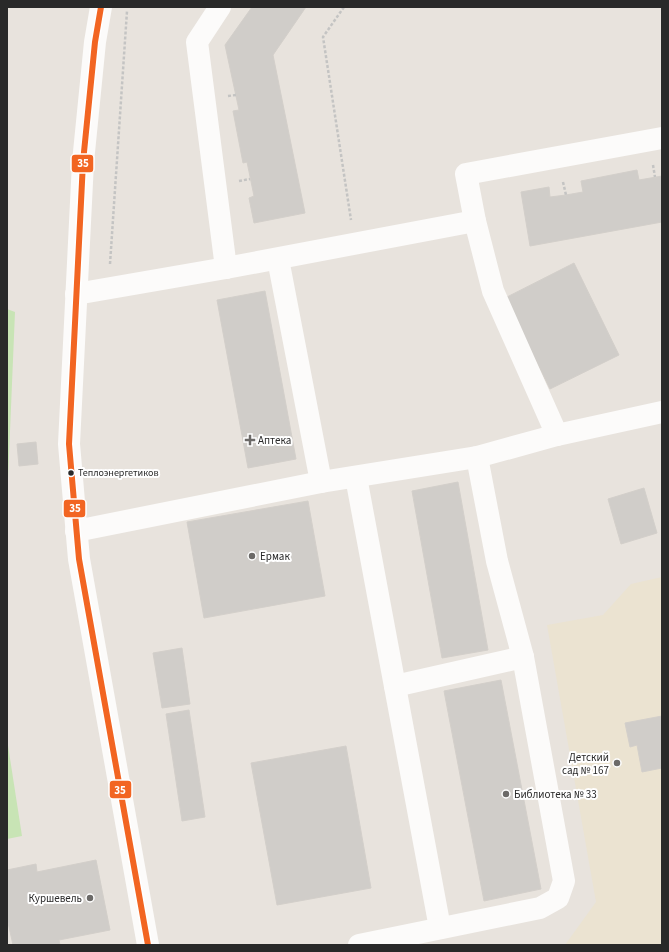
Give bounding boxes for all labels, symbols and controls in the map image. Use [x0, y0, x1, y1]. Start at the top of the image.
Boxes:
line badge: 35 [71, 154, 94, 173]
text: 35 [77, 156, 89, 171]
place label: Аптека [258, 433, 291, 448]
marker: Аптека [245, 435, 255, 445]
place label: Теплоэнергетиков [78, 466, 158, 480]
marker: Теплоэнергетиков [66, 468, 76, 478]
line badge: 35 [63, 499, 86, 518]
text: 35 [69, 501, 81, 516]
place label: Ермак [260, 549, 290, 564]
marker: Ермак [247, 551, 257, 561]
place label: Детский сад № 167 [562, 750, 609, 778]
marker: Детский сад № 167 [612, 758, 622, 768]
line badge: 35 [109, 780, 132, 799]
text: 35 [114, 783, 126, 798]
place label: Библиотека № 33 [514, 787, 597, 802]
marker: Библиотека № 33 [501, 789, 511, 799]
place label: Куршевель [29, 891, 82, 906]
marker: Куршевель [85, 893, 95, 903]

